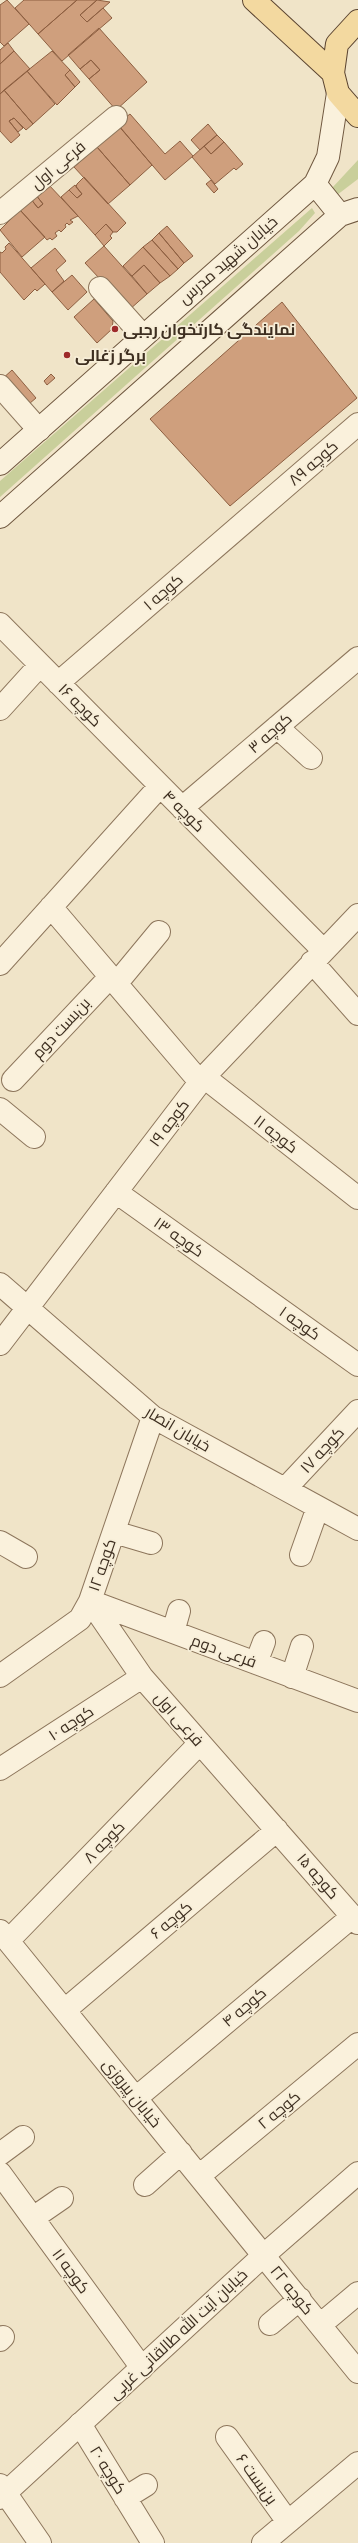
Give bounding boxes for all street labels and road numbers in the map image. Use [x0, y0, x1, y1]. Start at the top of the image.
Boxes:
street label: فرعی اول [27, 137, 90, 194]
street label: خیابان شهید مدرس [175, 212, 282, 309]
street label: کوچه ۸۹ [284, 436, 343, 491]
street label: کوچه ۱ [139, 570, 188, 616]
street label: کوچه ۱۶ [53, 679, 106, 732]
street label: کوچه ۳ [244, 709, 297, 759]
street label: کوچه ۴ [158, 786, 209, 837]
street label: بن‌بست دوم [28, 993, 96, 1064]
street label: کوچه ۱۹ [145, 1096, 195, 1152]
street label: کوچه ۱۱ [249, 1111, 302, 1159]
street label: کوچه ۱۳ [149, 1213, 208, 1263]
street label: کوچه ۱ [275, 1302, 324, 1346]
street label: خیابان انصار [141, 1402, 214, 1457]
street label: کوچه ۱۷ [296, 1423, 349, 1478]
street label: کوچه ۱۲ [84, 1536, 122, 1594]
street label: فرعی دوم [188, 1630, 259, 1673]
street label: فرعی اول [150, 1688, 208, 1751]
street label: کوچه ۱۰ [45, 1701, 98, 1746]
street label: کوچه ۸ [79, 1817, 130, 1868]
street label: کوچه ۱۵ [291, 1849, 343, 1904]
street label: کوچه ۶ [146, 1897, 197, 1944]
street label: کوچه ۴ [218, 1983, 271, 2032]
street label: خیابان پیروزی [97, 2055, 165, 2132]
street label: کوچه ۲ [254, 2087, 305, 2135]
street label: کوچه ۱۱ [47, 2245, 94, 2298]
street label: کوچه ۲۲ [265, 2262, 318, 2320]
street label: خیابان آیت الله طالقانی غربی [104, 2264, 252, 2404]
street label: کوچه ۲۰ [84, 2442, 130, 2499]
street label: بن‌بست ۶ [232, 2450, 282, 2509]

